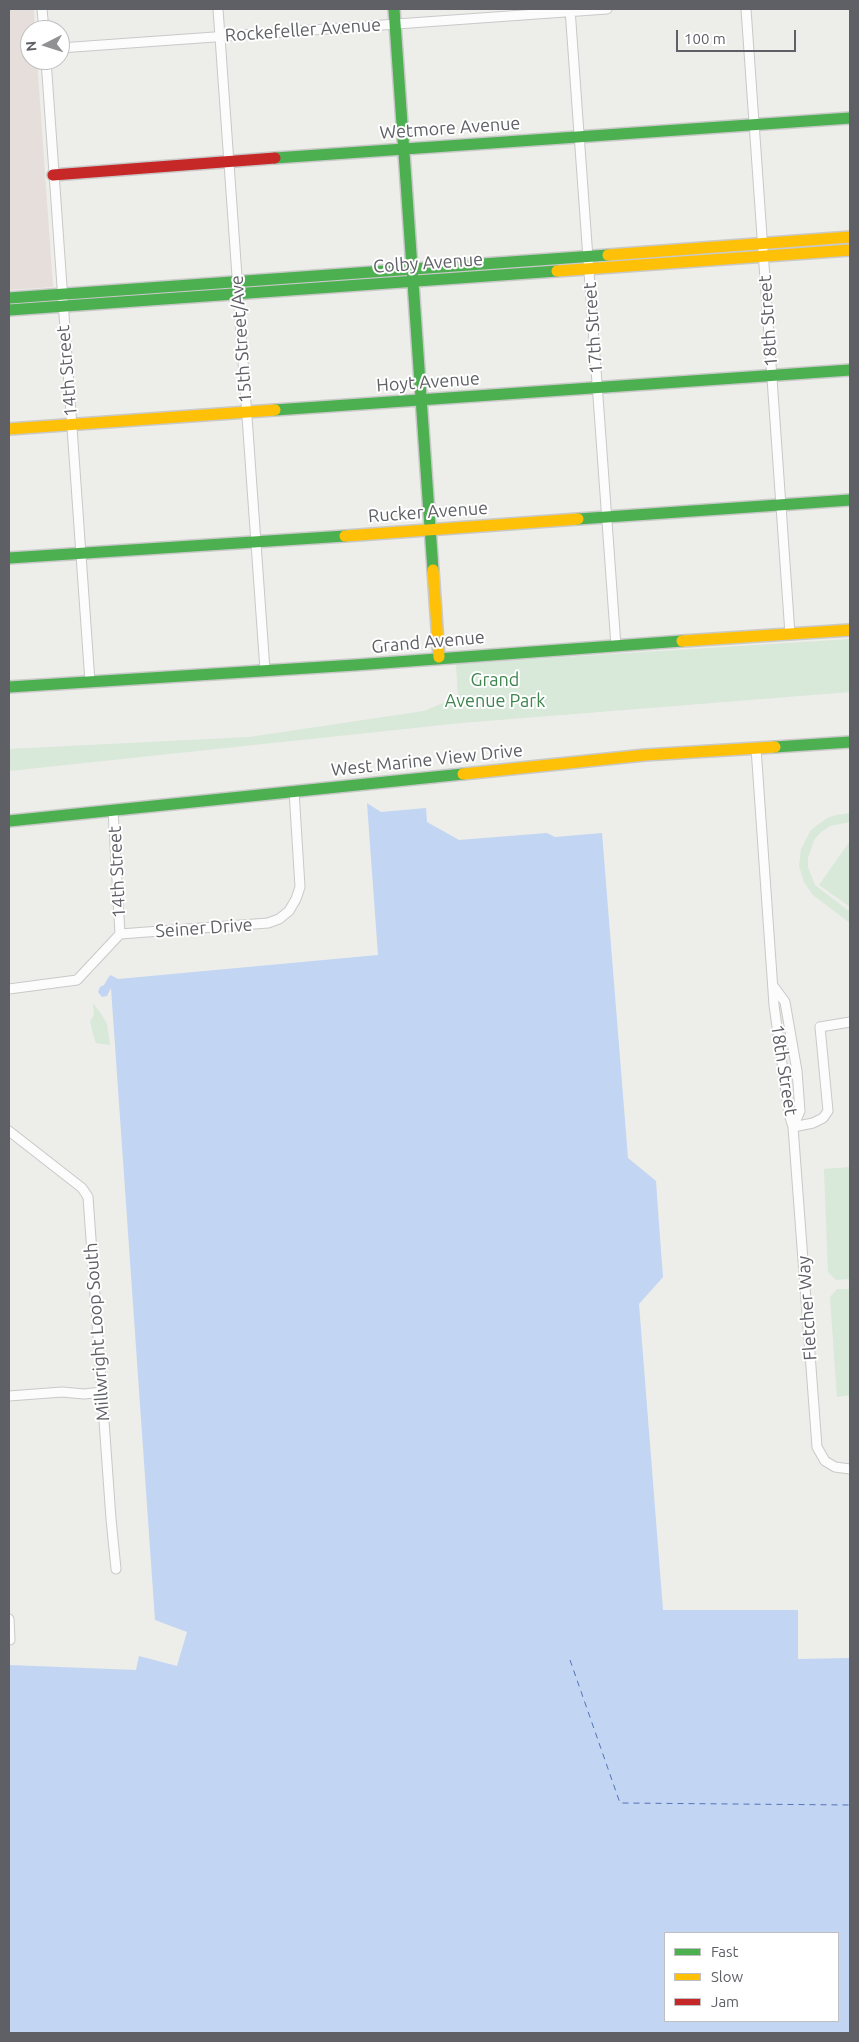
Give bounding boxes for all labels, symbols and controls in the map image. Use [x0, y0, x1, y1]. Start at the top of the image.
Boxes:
street label: Rockefeller Avenue [224, 14, 382, 46]
north arrow [20, 20, 70, 70]
scale bar [679, 20, 799, 52]
text: 100 m [684, 30, 726, 47]
text: N [23, 40, 39, 52]
street label: Wetmore Avenue [379, 112, 521, 144]
street label: Colby Avenue [372, 248, 484, 278]
street label: 15th Street/Ave [226, 274, 256, 404]
street label: 18th Street [754, 274, 782, 368]
street label: 17th Street [579, 281, 607, 375]
street label: 14th Street [52, 324, 82, 418]
street label: Hoyt Avenue [376, 368, 480, 396]
street label: Rucker Avenue [367, 497, 489, 527]
street label: Grand Avenue [370, 626, 486, 658]
park label: Grand Avenue Park [445, 669, 545, 712]
street label: West Marine View Drive [330, 739, 524, 781]
street label: 14th Street [104, 825, 130, 919]
street label: Seiner Drive [155, 914, 253, 942]
street label: 18th Street [766, 1023, 802, 1117]
street label: Millwright Loop South [80, 1242, 114, 1422]
street label: Fletcher Way [793, 1255, 821, 1361]
legend [664, 1932, 839, 2022]
text: Fast [711, 1943, 738, 1960]
text: Slow [711, 1968, 743, 1985]
text: Jam [711, 1993, 739, 2010]

